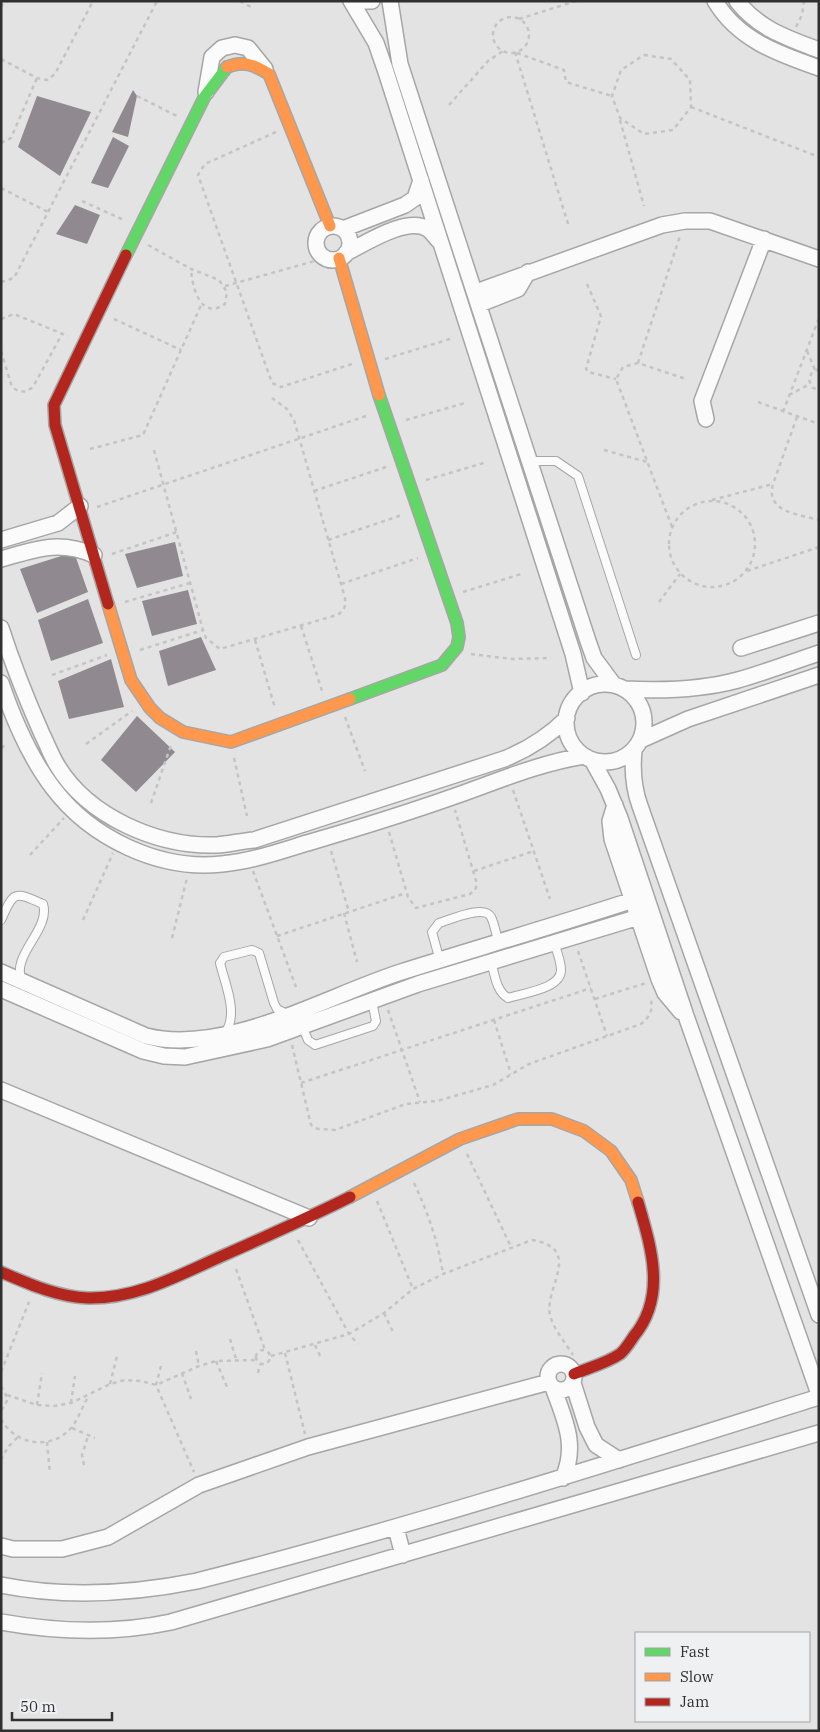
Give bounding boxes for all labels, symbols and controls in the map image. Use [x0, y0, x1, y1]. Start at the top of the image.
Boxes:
legend [635, 1632, 810, 1722]
text: Fast [680, 1642, 710, 1661]
text: Slow [680, 1667, 714, 1686]
scale bar [12, 1690, 112, 1722]
text: Jam [680, 1692, 709, 1711]
text: 50 m [20, 1697, 56, 1716]

